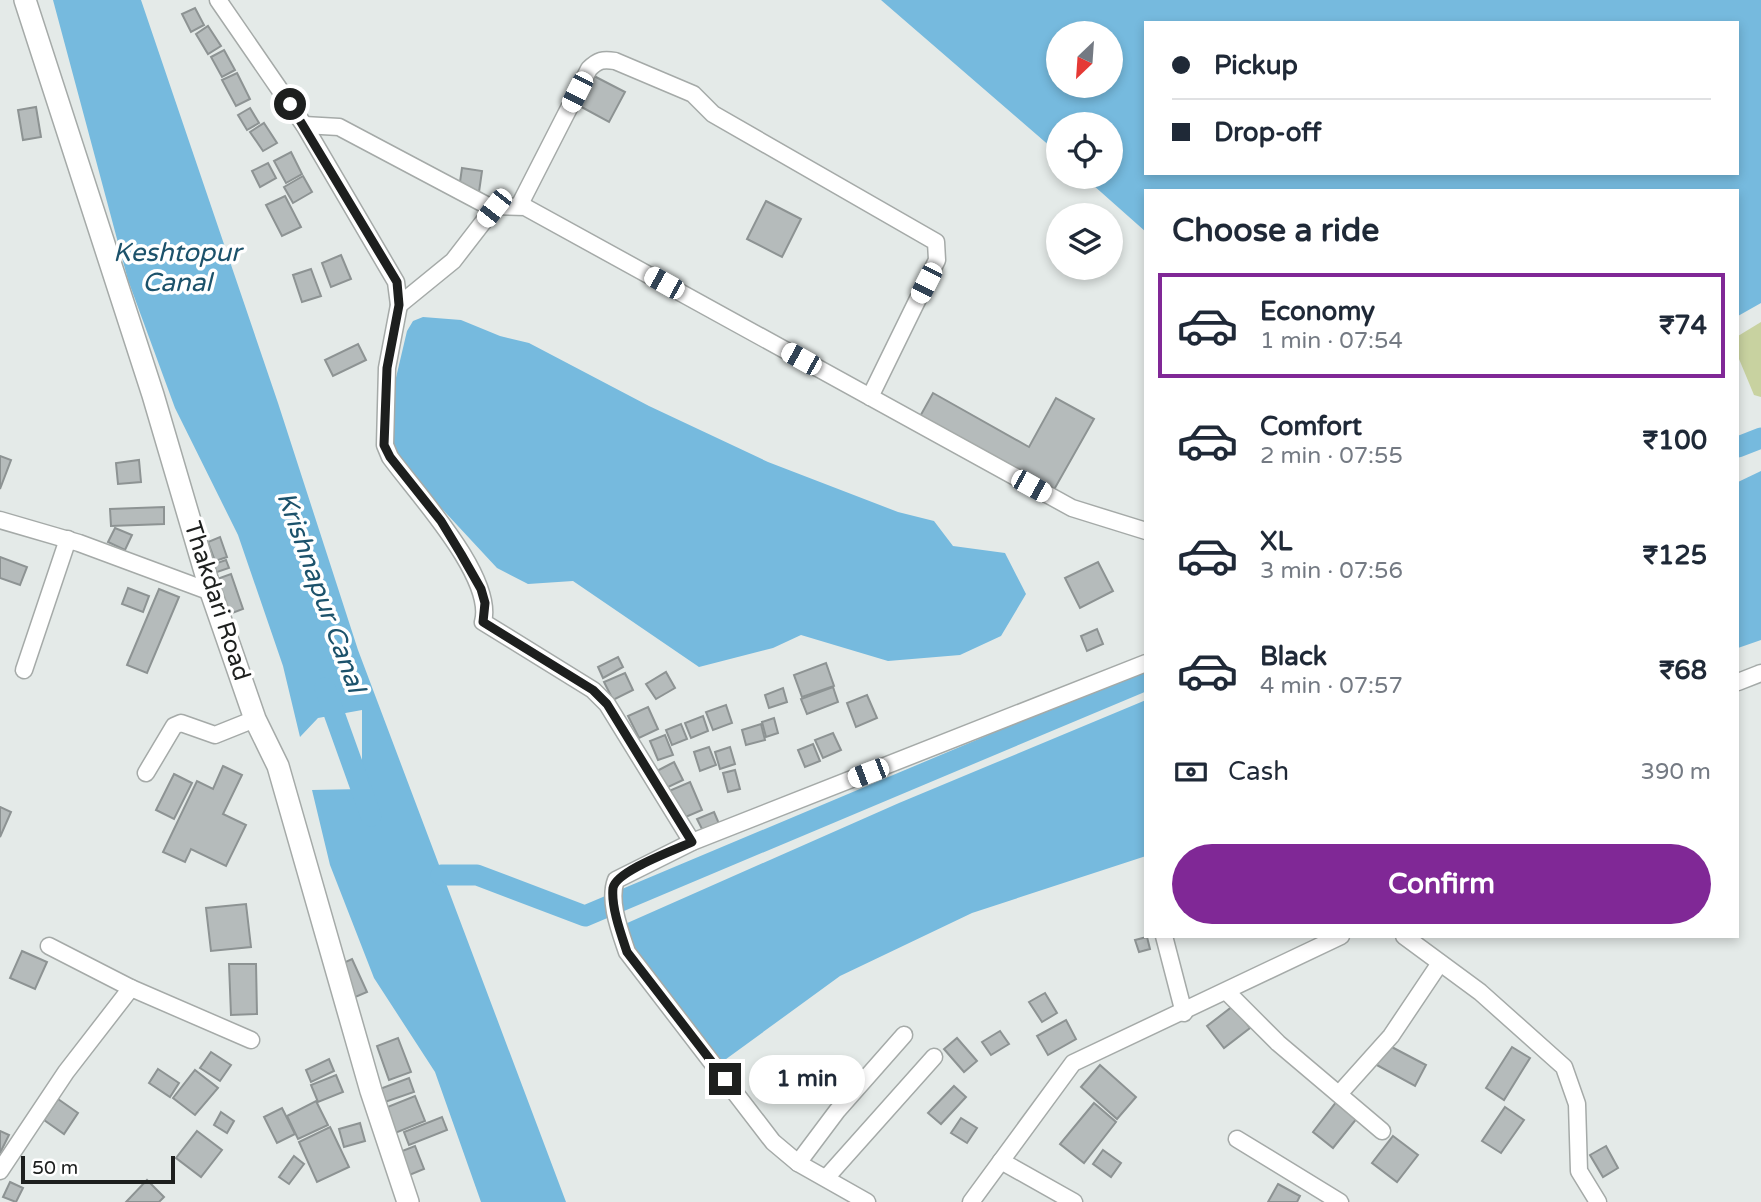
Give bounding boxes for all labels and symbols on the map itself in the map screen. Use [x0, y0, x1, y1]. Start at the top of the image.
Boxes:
north arrow [1046, 21, 1124, 98]
car [559, 69, 596, 115]
route start [274, 88, 306, 120]
car [473, 185, 516, 231]
water label: Keshtopur Canal [113, 237, 244, 298]
car [908, 260, 945, 306]
car [641, 264, 688, 302]
car [778, 340, 825, 378]
car [1008, 467, 1055, 505]
water label: Krishnapur Canal [270, 487, 373, 700]
street label: Thakdari Road [178, 518, 256, 684]
car [845, 756, 892, 790]
callout: 1 min [750, 1054, 865, 1104]
route end [709, 1063, 741, 1095]
scale bar [21, 1153, 175, 1185]

